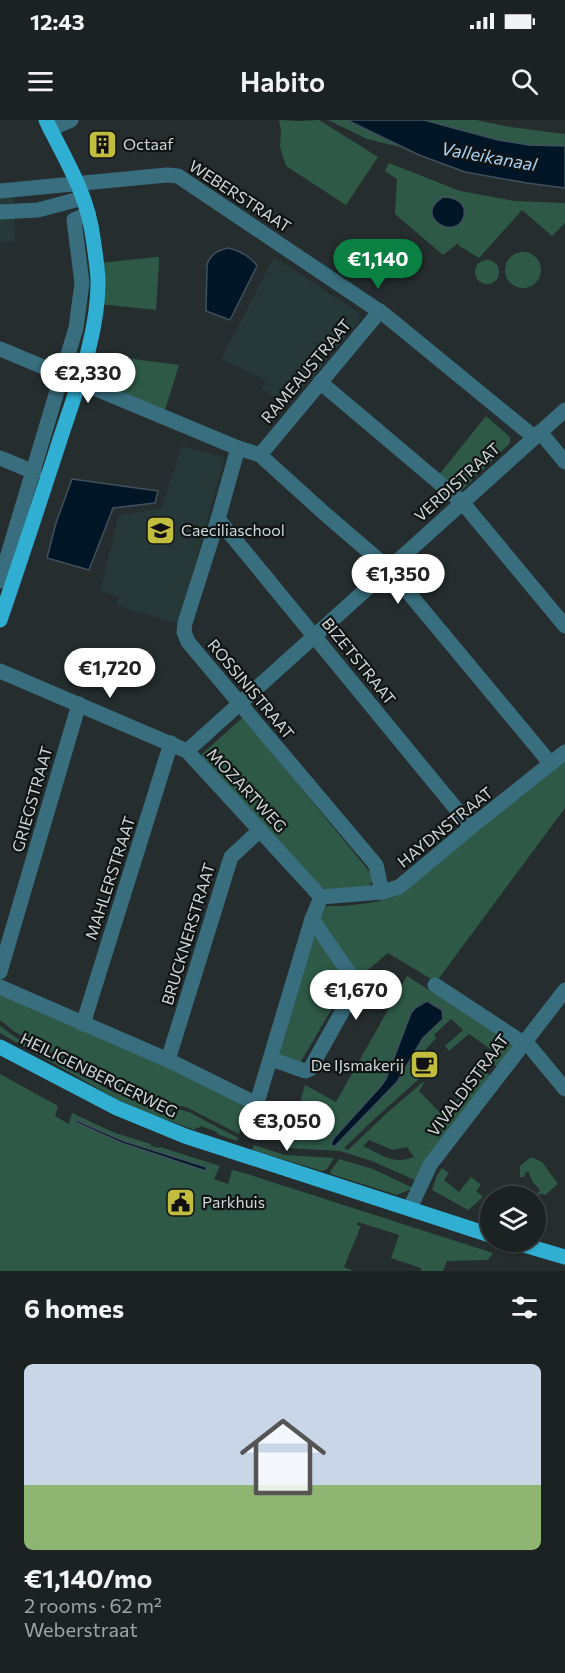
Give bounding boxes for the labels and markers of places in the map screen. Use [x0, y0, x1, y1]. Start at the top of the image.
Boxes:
building icon: Octaaf [86, 128, 118, 160]
place label: Octaaf [123, 134, 174, 153]
pin: €1,140 [329, 239, 427, 290]
pin: €2,330 [39, 353, 137, 404]
school or university icon: Caeciliaschool [144, 514, 176, 546]
place label: Caeciliaschool [181, 520, 285, 539]
pin: €1,350 [349, 554, 447, 605]
pin: €1,720 [61, 648, 159, 699]
pin: €1,670 [307, 970, 405, 1021]
cafe icon: De IJsmakerij [409, 1049, 441, 1081]
place label: De IJsmakerij [311, 1055, 404, 1074]
pin: €3,050 [238, 1101, 336, 1152]
public building icon: Parkhuis [165, 1186, 197, 1218]
place label: Parkhuis [202, 1192, 265, 1211]

